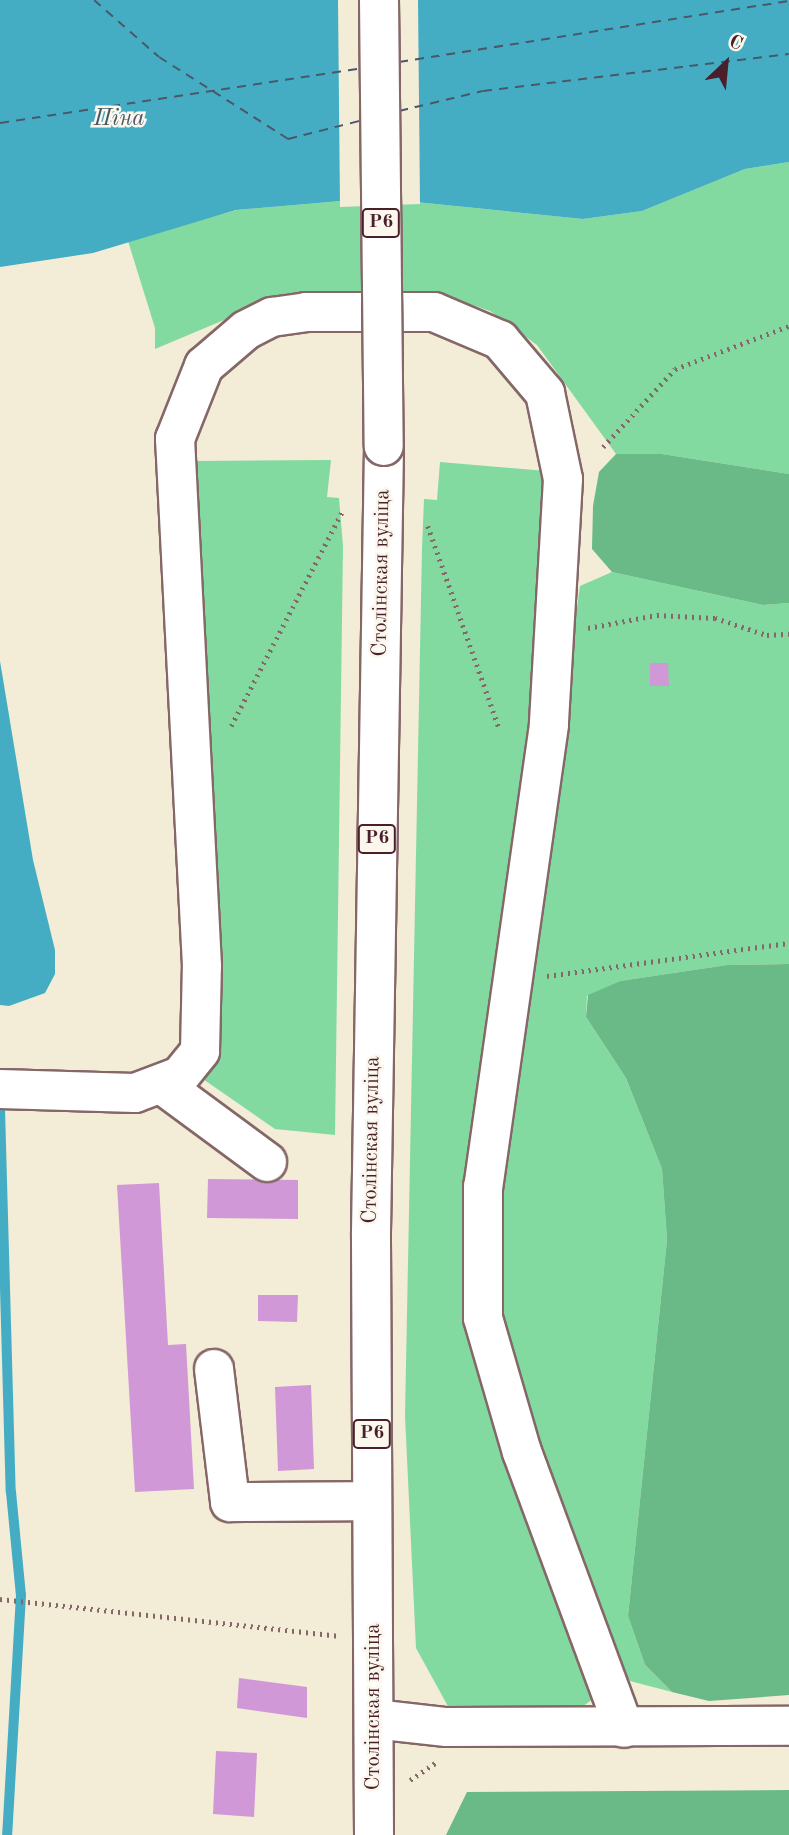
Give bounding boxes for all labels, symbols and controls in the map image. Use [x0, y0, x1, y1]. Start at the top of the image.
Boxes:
north arrow [691, 28, 761, 98]
text: С [726, 32, 745, 55]
water label: Піна [93, 105, 145, 133]
road number: Р6 [362, 208, 400, 238]
street label: Столінская вуліца [368, 489, 396, 657]
road number: Р6 [358, 824, 396, 854]
street label: Столінская вуліца [358, 1056, 386, 1224]
road number: Р6 [353, 1418, 391, 1450]
street label: Столінская вуліца [361, 1623, 387, 1791]

